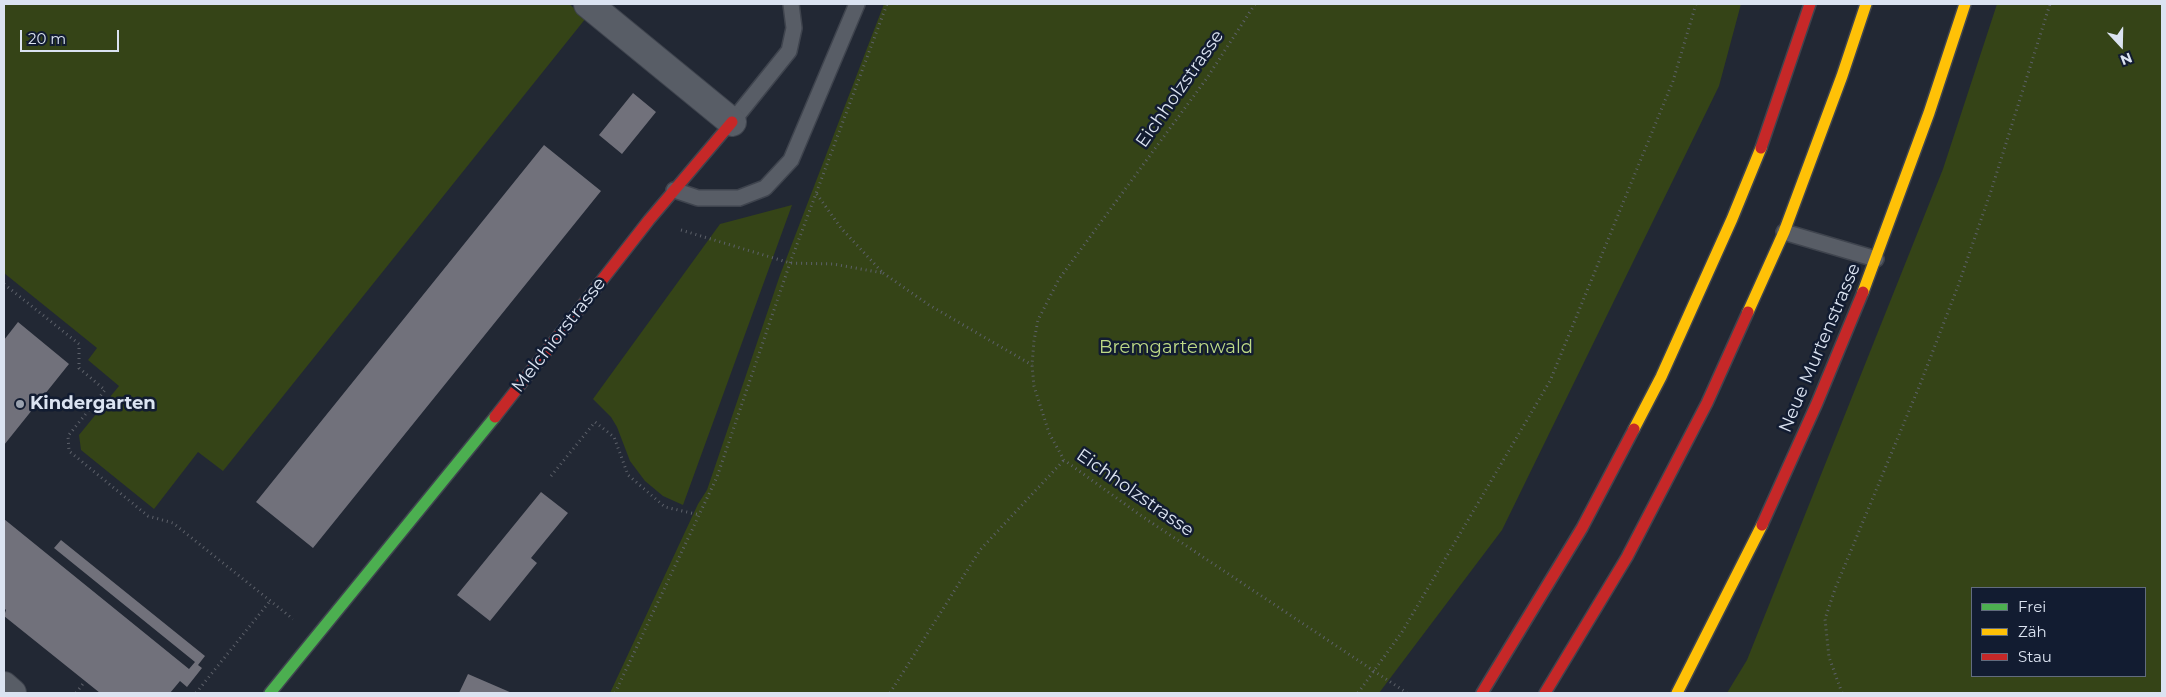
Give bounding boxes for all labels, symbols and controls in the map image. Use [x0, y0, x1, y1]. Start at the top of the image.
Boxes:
scale bar [22, 20, 121, 52]
north arrow [2096, 20, 2146, 70]
street label: Eichholzstrasse [1132, 26, 1228, 152]
text: 20 m [28, 29, 66, 48]
text: N [2118, 49, 2135, 69]
street label: Neue Murtenstrasse [1775, 260, 1865, 436]
street label: Melchiorstrasse [507, 273, 611, 397]
park label: Bremgartenwald [1099, 337, 1253, 359]
place label: Kindergarten [30, 393, 156, 415]
marker: Kindergarten [14, 398, 26, 410]
street label: Eichholzstrasse [1072, 445, 1198, 541]
legend [1971, 587, 2146, 677]
text: Frei [2018, 597, 2046, 616]
text: Zäh [2018, 622, 2047, 641]
text: Stau [2018, 647, 2052, 666]

